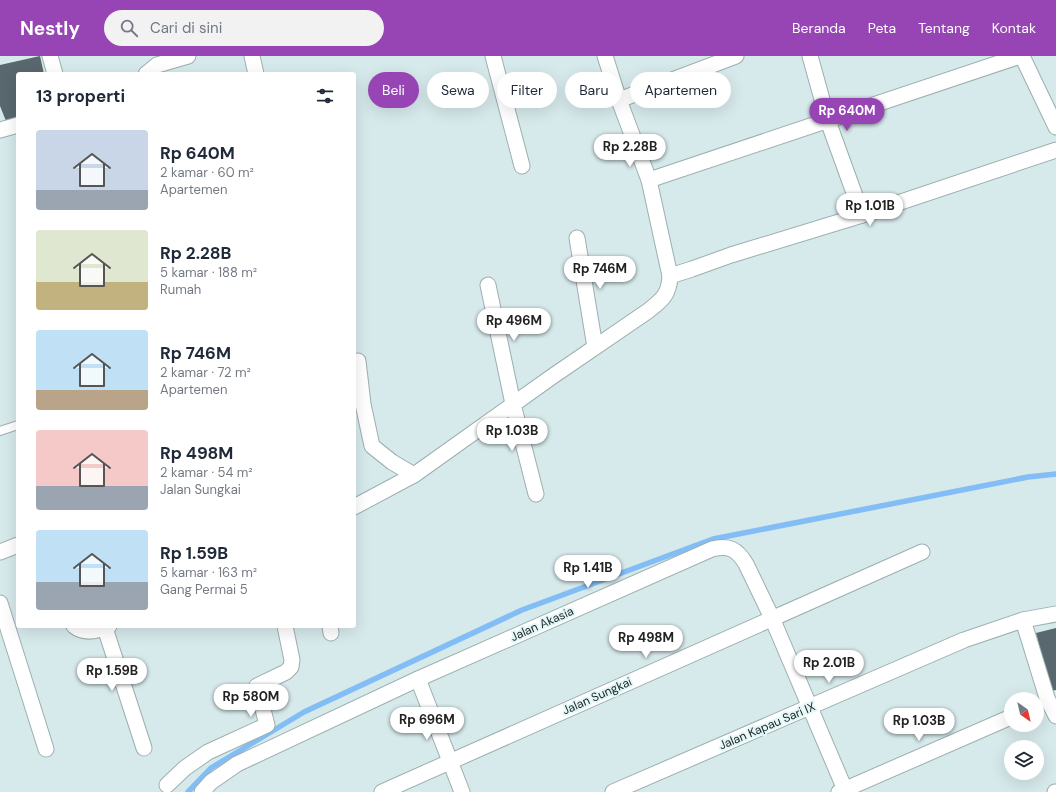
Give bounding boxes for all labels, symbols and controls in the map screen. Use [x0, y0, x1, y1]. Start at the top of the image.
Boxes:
search box [104, 10, 384, 46]
text: Nestly [20, 16, 80, 41]
icon: search [118, 17, 140, 39]
text: Cari di sini [150, 18, 222, 38]
text: Beranda [792, 19, 846, 37]
text: Peta [868, 19, 896, 37]
text: Tentang [918, 19, 970, 37]
text: Kontak [992, 19, 1036, 37]
chip: Beli [368, 72, 419, 108]
chip: Sewa [427, 72, 489, 108]
chip: Filter [497, 72, 557, 108]
chip: Baru [565, 72, 622, 108]
chip: Apartemen [630, 72, 731, 108]
text: 13 properti [36, 85, 125, 107]
icon: filters [314, 85, 336, 107]
pin: Rp 640M [810, 98, 884, 132]
text: Rp 640M [818, 102, 876, 119]
pin: Rp 2.28B [589, 134, 671, 168]
text: Rp 2.28B [603, 138, 657, 155]
text: Rp 640M [160, 142, 235, 164]
icon: home [68, 146, 116, 194]
text: 2 kamar · 60 m² [160, 164, 254, 181]
text: Apartemen [160, 181, 227, 198]
pin: Rp 1.01B [829, 193, 911, 227]
text: Rp 1.01B [845, 197, 895, 214]
text: Rp 2.28B [160, 242, 231, 264]
icon: home [68, 246, 116, 294]
pin: Rp 746M [563, 256, 637, 290]
text: Rp 746M [573, 260, 627, 277]
text: 5 kamar · 188 m² [160, 264, 257, 281]
text: Rumah [160, 281, 201, 298]
pin: Rp 496M [477, 308, 551, 342]
text: Rp 496M [486, 312, 542, 329]
text: Rp 746M [160, 342, 231, 364]
icon: home [68, 346, 116, 394]
text: 2 kamar · 72 m² [160, 364, 251, 381]
text: Apartemen [160, 381, 227, 398]
pin: Rp 1.03B [471, 418, 553, 452]
text: Rp 1.03B [486, 422, 538, 439]
text: Rp 498M [160, 442, 233, 464]
icon: home [68, 446, 116, 494]
text: 2 kamar · 54 m² [160, 464, 253, 481]
text: Jalan Sungkai [160, 481, 241, 498]
text: Rp 1.59B [160, 542, 228, 564]
icon: home [68, 546, 116, 594]
pin: Rp 1.41B [547, 555, 629, 589]
text: Rp 1.41B [563, 559, 613, 576]
text: 5 kamar · 163 m² [160, 564, 257, 581]
text: Gang Permai 5 [160, 581, 248, 598]
street label: Jalan Akasia [508, 603, 576, 645]
pin: Rp 498M [609, 625, 683, 659]
text: Rp 498M [618, 629, 674, 646]
pin: Rp 2.01B [788, 650, 870, 684]
text: Rp 2.01B [803, 654, 855, 671]
pin: Rp 1.59B [71, 658, 153, 692]
text: Rp 1.59B [86, 662, 138, 679]
street label: Jalan Sungkai [560, 673, 634, 718]
pin: Rp 580M [214, 684, 288, 718]
text: Rp 580M [223, 688, 279, 705]
north arrow [1004, 692, 1044, 732]
map controls [1004, 692, 1044, 780]
street label: Jalan Kapau Sari IX [716, 698, 818, 754]
pin: Rp 696M [390, 707, 464, 741]
pin: Rp 1.03B [878, 708, 960, 742]
text: Rp 696M [399, 711, 455, 728]
text: Rp 1.03B [893, 712, 945, 729]
button: layers [1004, 740, 1044, 780]

